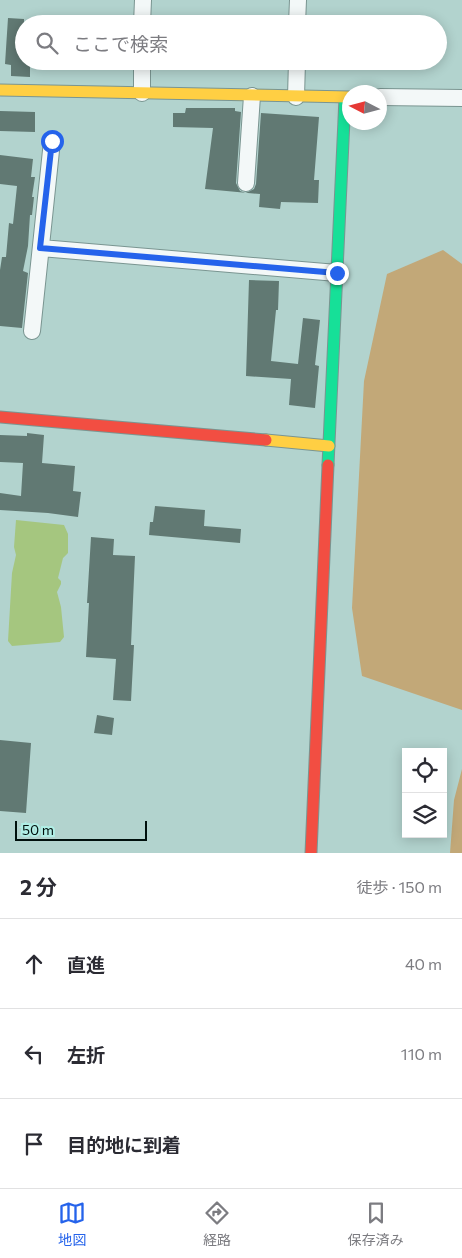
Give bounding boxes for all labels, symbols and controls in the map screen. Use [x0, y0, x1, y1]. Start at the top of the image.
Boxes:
search box [15, 15, 447, 70]
icon: search [33, 29, 61, 57]
text: ここで検索 [73, 32, 168, 55]
north arrow [342, 85, 387, 130]
route start [41, 130, 64, 153]
route end [326, 262, 349, 285]
map controls [402, 748, 447, 838]
button: locate [402, 748, 447, 793]
button: layers [402, 793, 447, 838]
scale bar [15, 818, 148, 841]
text: 50 m [22, 821, 54, 838]
text: 2 分 [20, 874, 57, 899]
text: 徒歩 · 150 m [357, 877, 442, 896]
icon: ahead [20, 950, 48, 978]
text: 直進 [67, 953, 105, 976]
text: 40 m [405, 954, 442, 973]
icon: left [20, 1040, 48, 1068]
text: 左折 [67, 1043, 105, 1066]
text: 110 m [401, 1044, 442, 1063]
icon: arrive [20, 1130, 48, 1158]
text: 目的地に到着 [67, 1133, 181, 1156]
tab: 地図 [58, 1199, 86, 1249]
tab: 経路 [203, 1199, 231, 1249]
tab: 保存済み [348, 1199, 404, 1249]

